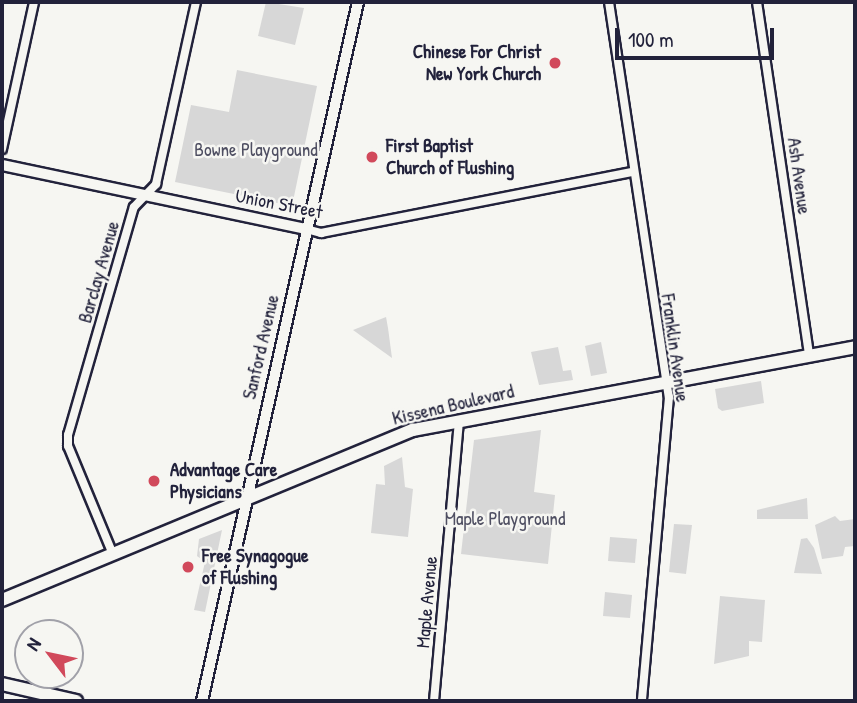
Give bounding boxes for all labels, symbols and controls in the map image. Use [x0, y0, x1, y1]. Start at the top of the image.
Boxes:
scale bar [619, 14, 778, 58]
text: 100 m [628, 25, 674, 54]
place label: Chinese For Christ New York Church [413, 41, 541, 85]
marker: Chinese For Christ New York Church [547, 55, 563, 71]
place label: First Baptist Church of Flushing [386, 135, 514, 179]
street label: Ash Avenue [782, 136, 816, 216]
park label: Bowne Playground [194, 139, 318, 161]
marker: First Baptist Church of Flushing [364, 149, 380, 165]
street label: Union Street [234, 184, 324, 224]
street label: Barclay Avenue [74, 218, 124, 326]
street label: Sanford Avenue [238, 293, 284, 401]
street label: Franklin Avenue [656, 293, 694, 403]
street label: Kissena Boulevard [390, 380, 516, 430]
place label: Advantage Care Physicians [170, 459, 277, 503]
marker: Advantage Care Physicians [144, 471, 164, 491]
park label: Maple Playground [445, 508, 565, 530]
place label: Free Synagogue of Flushing [202, 545, 308, 589]
street label: Maple Avenue [412, 555, 442, 649]
marker: Free Synagogue of Flushing [180, 559, 196, 575]
north arrow [14, 619, 84, 689]
text: N [19, 633, 47, 655]

